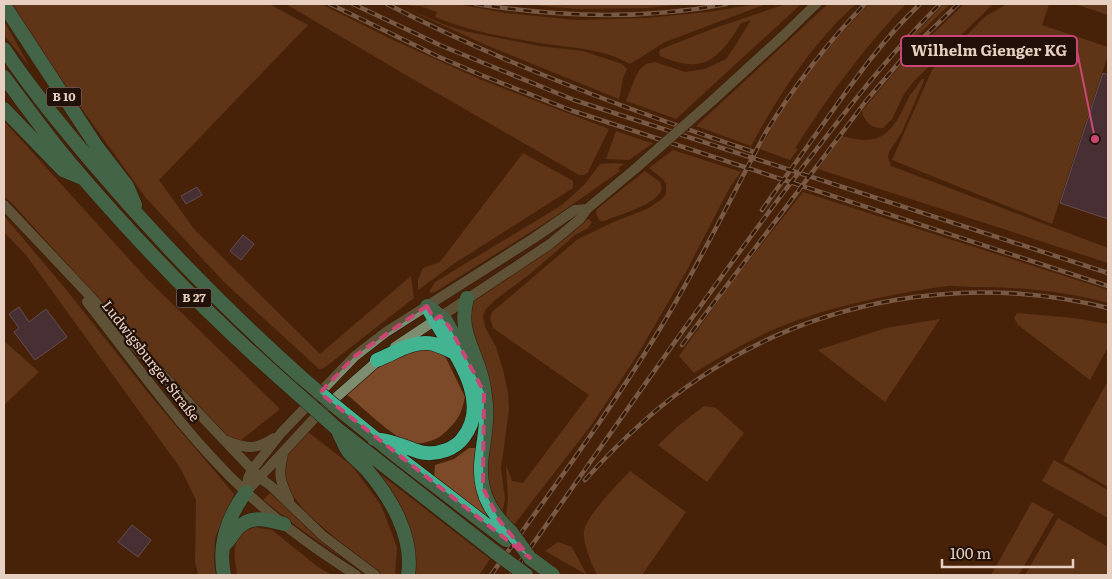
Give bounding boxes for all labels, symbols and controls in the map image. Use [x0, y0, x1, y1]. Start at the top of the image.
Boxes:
callout: Wilhelm Gienger KG [901, 36, 1077, 66]
text: Wilhelm Gienger KG [911, 38, 1067, 61]
road number: B 10 [46, 88, 82, 106]
road number: B 27 [176, 288, 212, 308]
street label: Ludwigsburger Straße [98, 296, 205, 425]
scale bar [942, 536, 1073, 568]
text: 100 m [950, 541, 991, 564]

